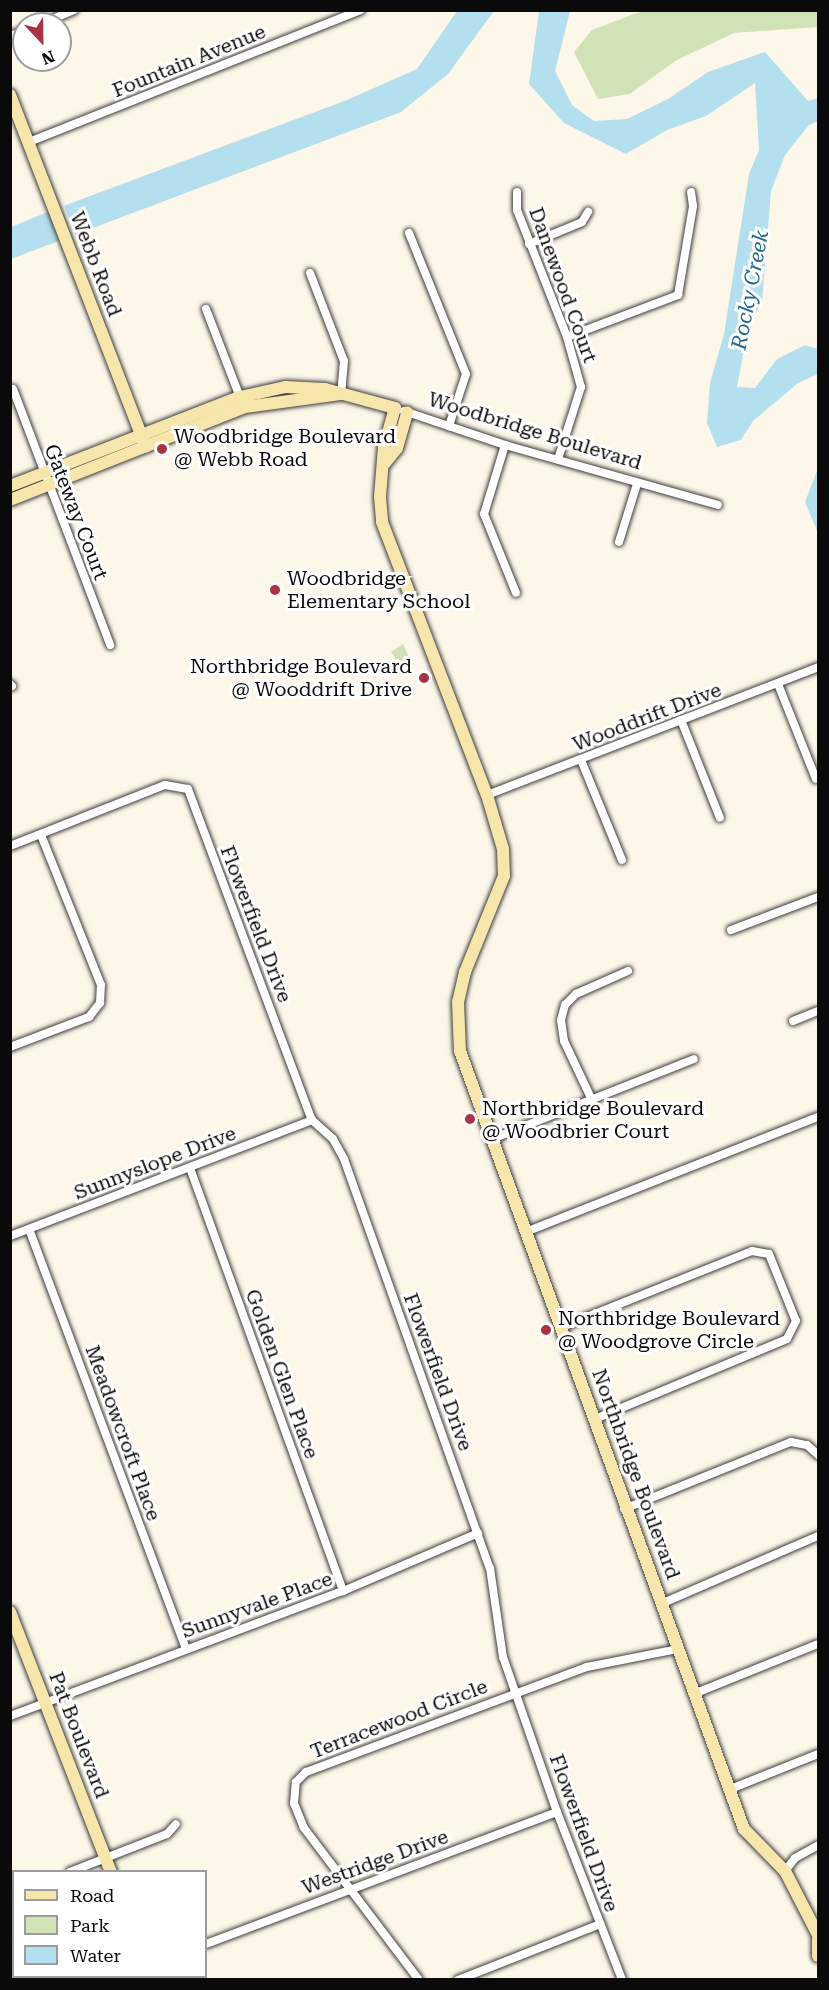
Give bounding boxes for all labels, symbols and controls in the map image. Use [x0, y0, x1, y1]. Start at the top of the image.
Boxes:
north arrow [12, 12, 72, 72]
street label: Fountain Avenue [109, 19, 269, 103]
text: N [39, 46, 57, 68]
street label: Danewood Court [524, 204, 602, 366]
street label: Webb Road [65, 208, 127, 320]
water label: Rocky Creek [726, 228, 774, 352]
street label: Woodbridge Boulevard [425, 387, 645, 475]
place label: Woodbridge Boulevard @ Webb Road [174, 425, 396, 472]
street label: Gateway Court [39, 441, 113, 583]
marker: Woodbridge Boulevard @ Webb Road [155, 442, 169, 456]
place label: Woodbridge Elementary School [287, 566, 470, 613]
marker: Woodbridge Elementary School [268, 583, 282, 597]
place label: Northbridge Boulevard @ Wooddrift Drive [190, 654, 412, 701]
marker: Northbridge Boulevard @ Wooddrift Drive [417, 671, 431, 685]
street label: Wooddrift Drive [569, 678, 725, 756]
street label: Flowerfield Drive [215, 842, 297, 1006]
place label: Northbridge Boulevard @ Woodbrier Court [482, 1096, 704, 1143]
marker: Northbridge Boulevard @ Woodbrier Court [463, 1112, 477, 1126]
street label: Sunnyslope Drive [71, 1121, 239, 1205]
street label: Golden Glen Place [240, 1286, 324, 1462]
street label: Flowerfield Drive [398, 1290, 478, 1454]
place label: Northbridge Boulevard @ Woodgrove Circle [558, 1306, 780, 1353]
marker: Northbridge Boulevard @ Woodgrove Circle [539, 1323, 553, 1337]
street label: Meadowcroft Place [80, 1342, 166, 1524]
street label: Northbridge Boulevard [587, 1366, 685, 1582]
street label: Sunnyvale Place [178, 1567, 336, 1643]
street label: Pat Boulevard [44, 1668, 114, 1802]
street label: Terracewood Circle [307, 1674, 491, 1764]
street label: Flowerfield Drive [544, 1751, 624, 1915]
street label: Westridge Drive [299, 1824, 451, 1900]
legend [12, 1870, 207, 1978]
text: Road [70, 1885, 114, 1906]
text: Park [70, 1915, 110, 1936]
text: Water [70, 1945, 121, 1966]

